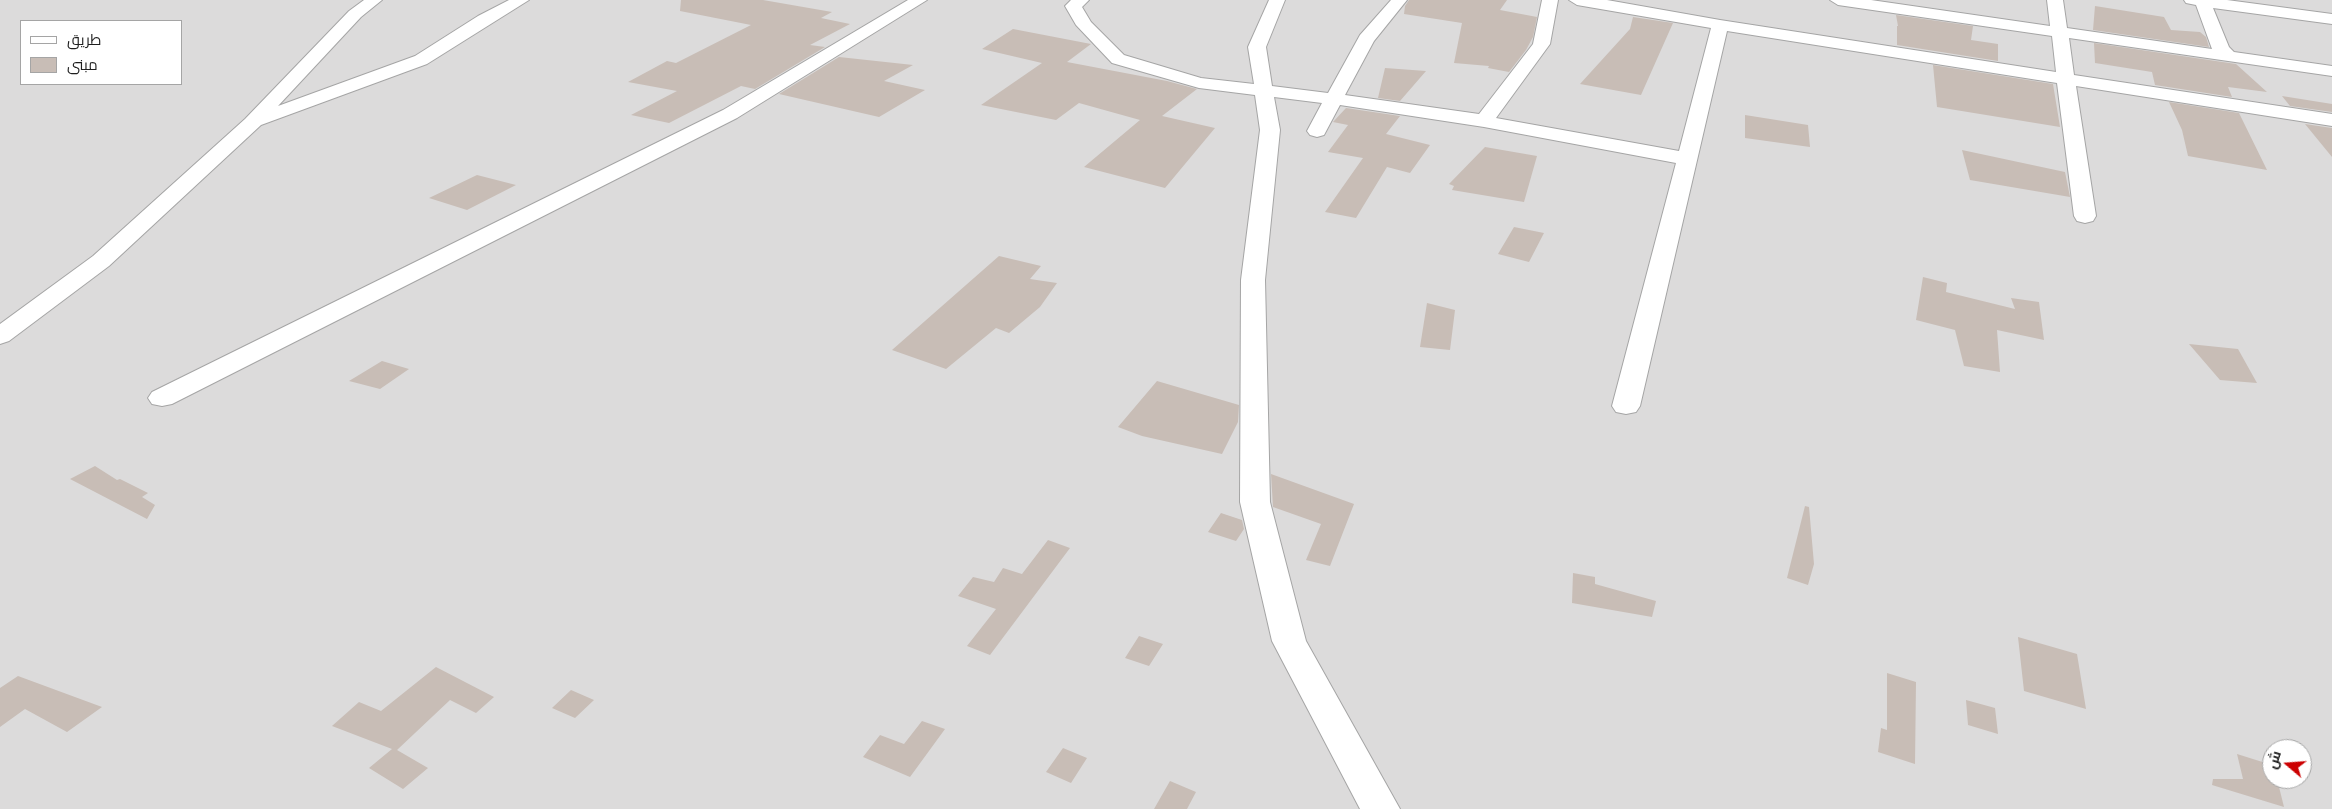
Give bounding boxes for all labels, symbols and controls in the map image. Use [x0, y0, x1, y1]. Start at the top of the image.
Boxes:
legend [20, 20, 182, 85]
text: طريق [67, 30, 101, 49]
text: مبنى [67, 55, 98, 74]
north arrow [2262, 739, 2312, 789]
text: ش [2262, 748, 2285, 771]

